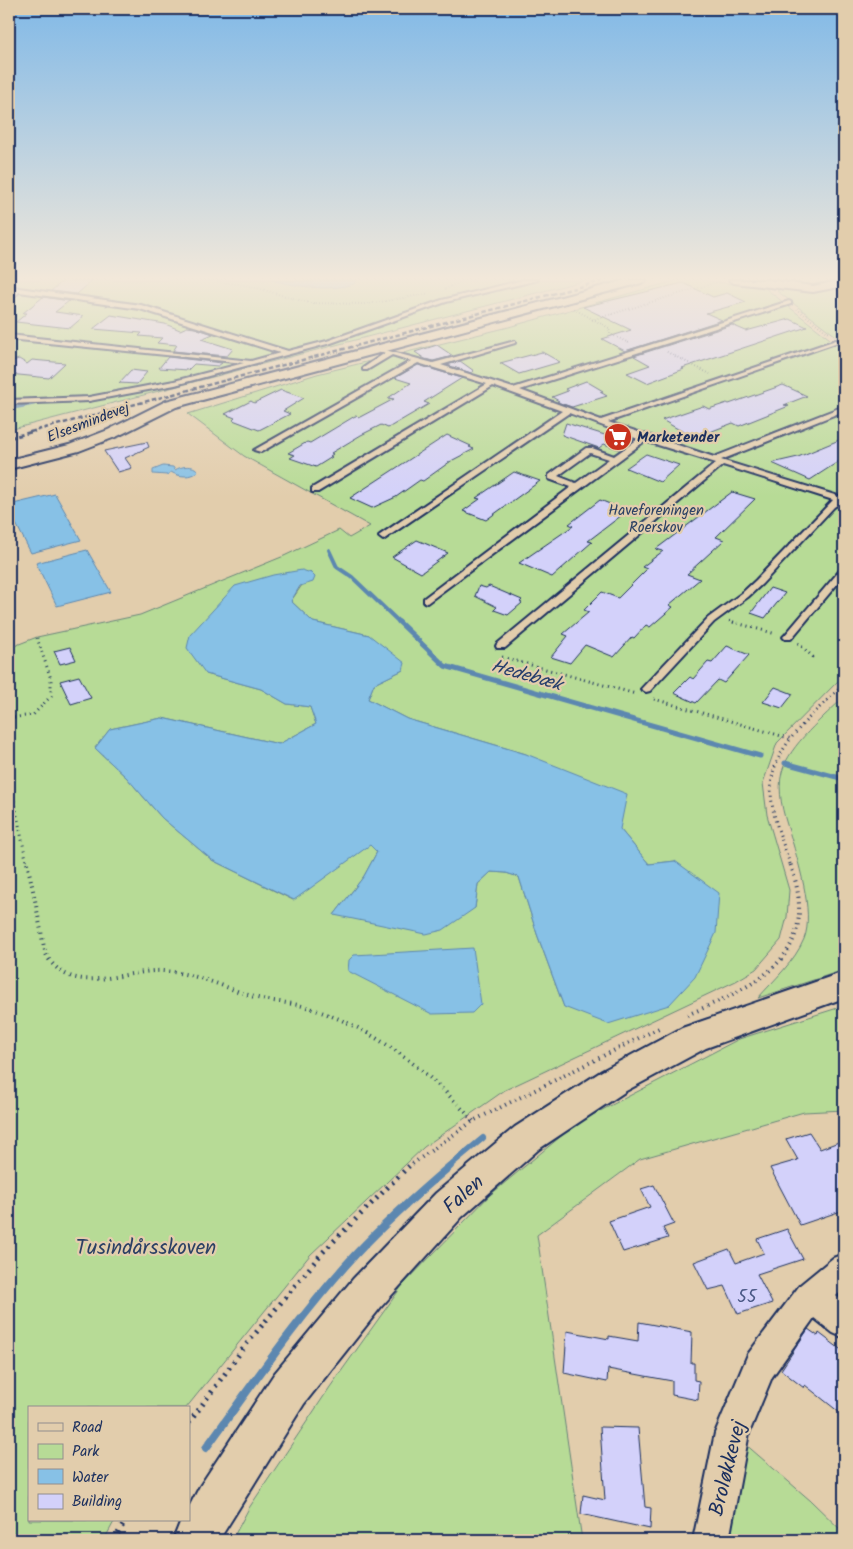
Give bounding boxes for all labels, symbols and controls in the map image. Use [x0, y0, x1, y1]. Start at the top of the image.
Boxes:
street label: Elsesmindevej [44, 396, 134, 450]
supermarket icon: Marketender [603, 422, 633, 452]
place label: Marketender [637, 426, 720, 450]
park label: Haveforeningen Roerskov [608, 499, 704, 540]
water label: Hedebæk [488, 652, 568, 701]
street label: Falen [436, 1167, 492, 1223]
park label: Tusindårsskoven [76, 1232, 216, 1265]
house number: 55 [737, 1283, 758, 1312]
legend [28, 1406, 190, 1522]
text: Road [72, 1416, 103, 1440]
street label: Broløkkevej [701, 1416, 756, 1520]
text: Park [72, 1440, 100, 1464]
text: Water [72, 1466, 109, 1490]
text: Building [72, 1490, 122, 1514]

